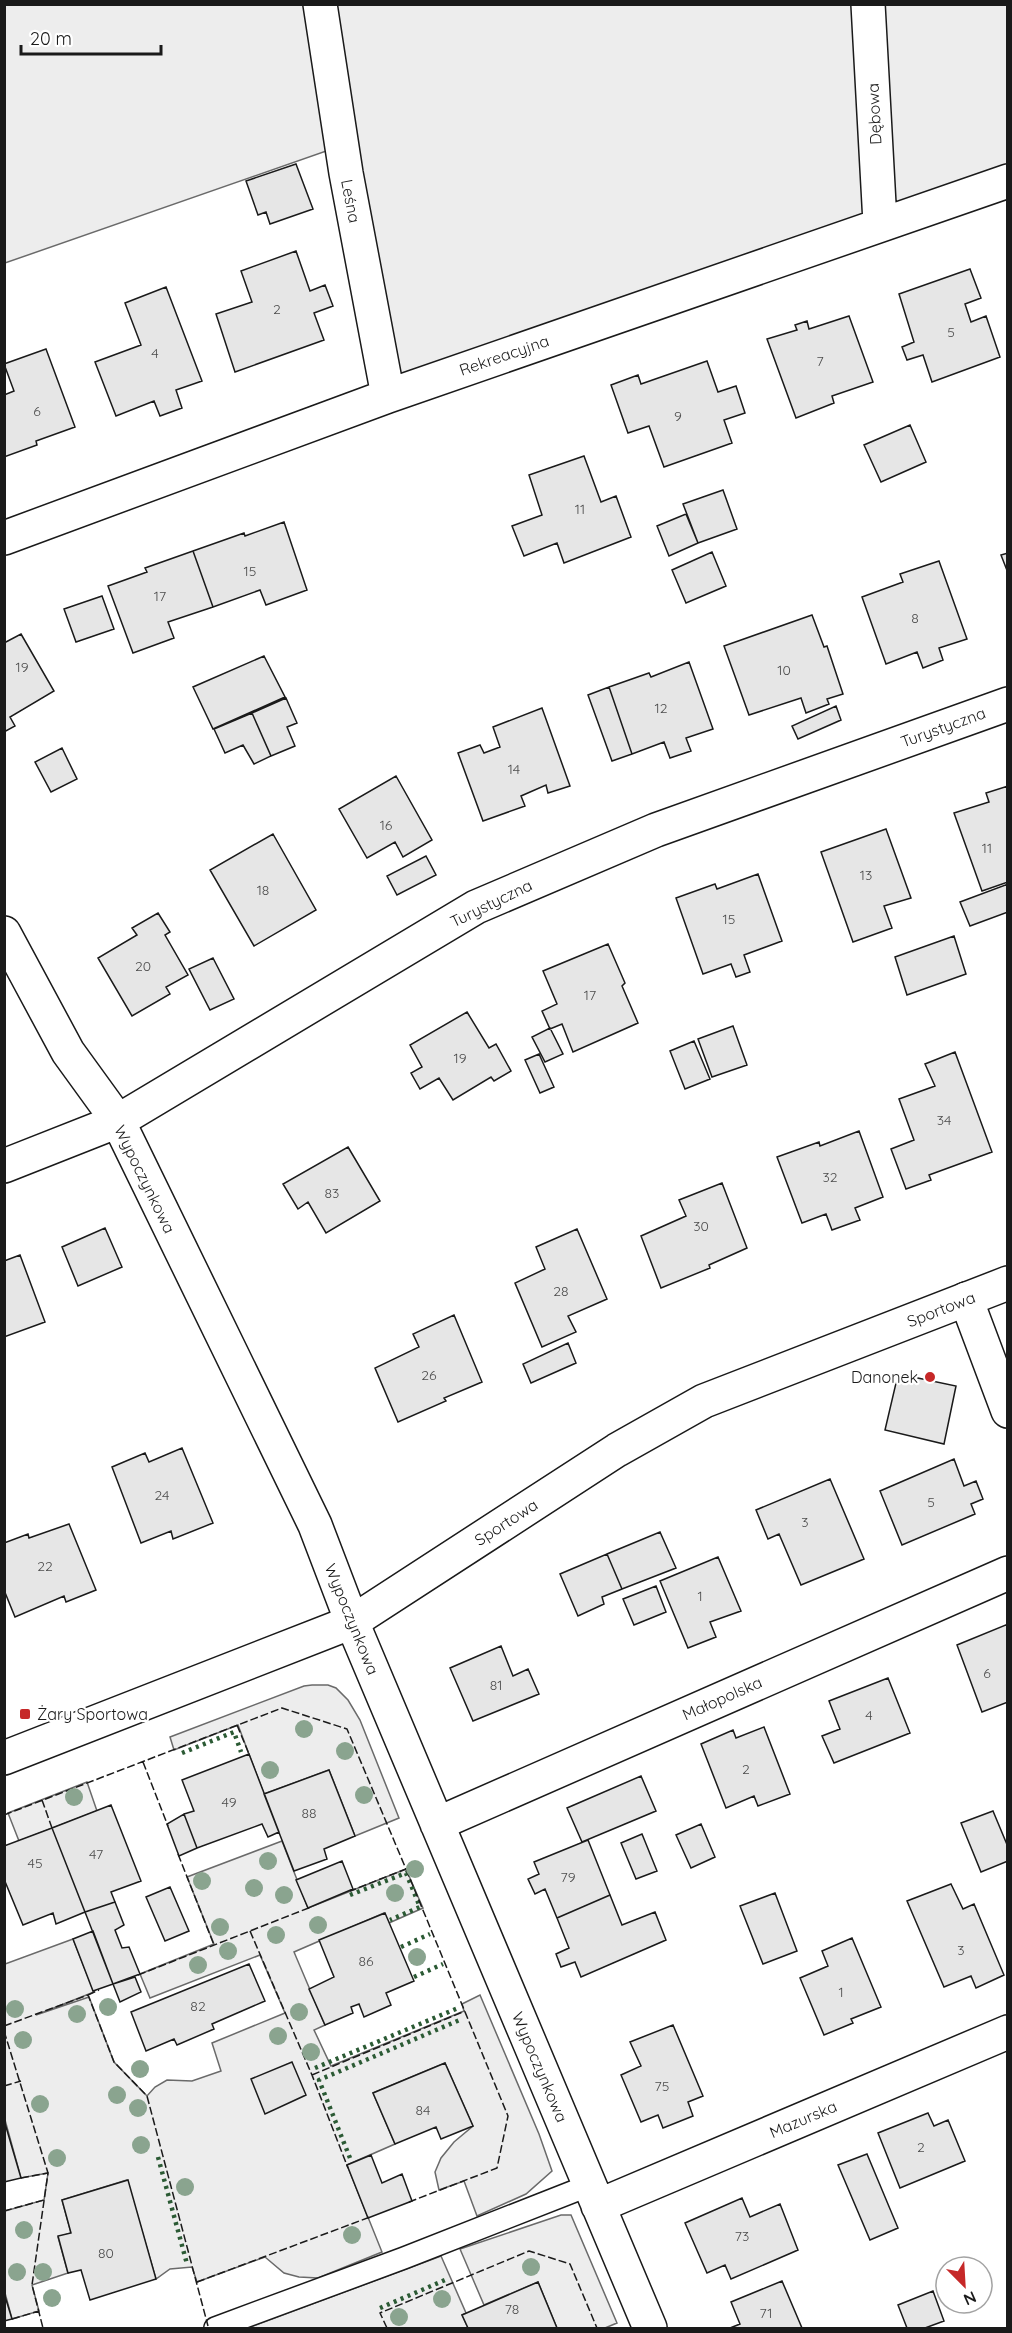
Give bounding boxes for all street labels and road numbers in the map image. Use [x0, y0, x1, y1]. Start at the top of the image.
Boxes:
street label: Dębowa [862, 83, 886, 145]
street label: Leśna [337, 177, 365, 225]
street label: Rekreacyjna [457, 330, 551, 380]
street label: Turystyczna [898, 702, 988, 752]
street label: Turystyczna [447, 875, 535, 931]
street label: Wypoczynkowa [110, 1122, 180, 1236]
street label: Sportowa [904, 1287, 978, 1331]
street label: Sportowa [471, 1494, 541, 1550]
street label: Wypoczynkowa [321, 1561, 383, 1677]
street label: Małopolska [679, 1672, 765, 1724]
street label: Wypoczynkowa [508, 2009, 572, 2125]
street label: Mazurska [766, 2096, 840, 2142]

